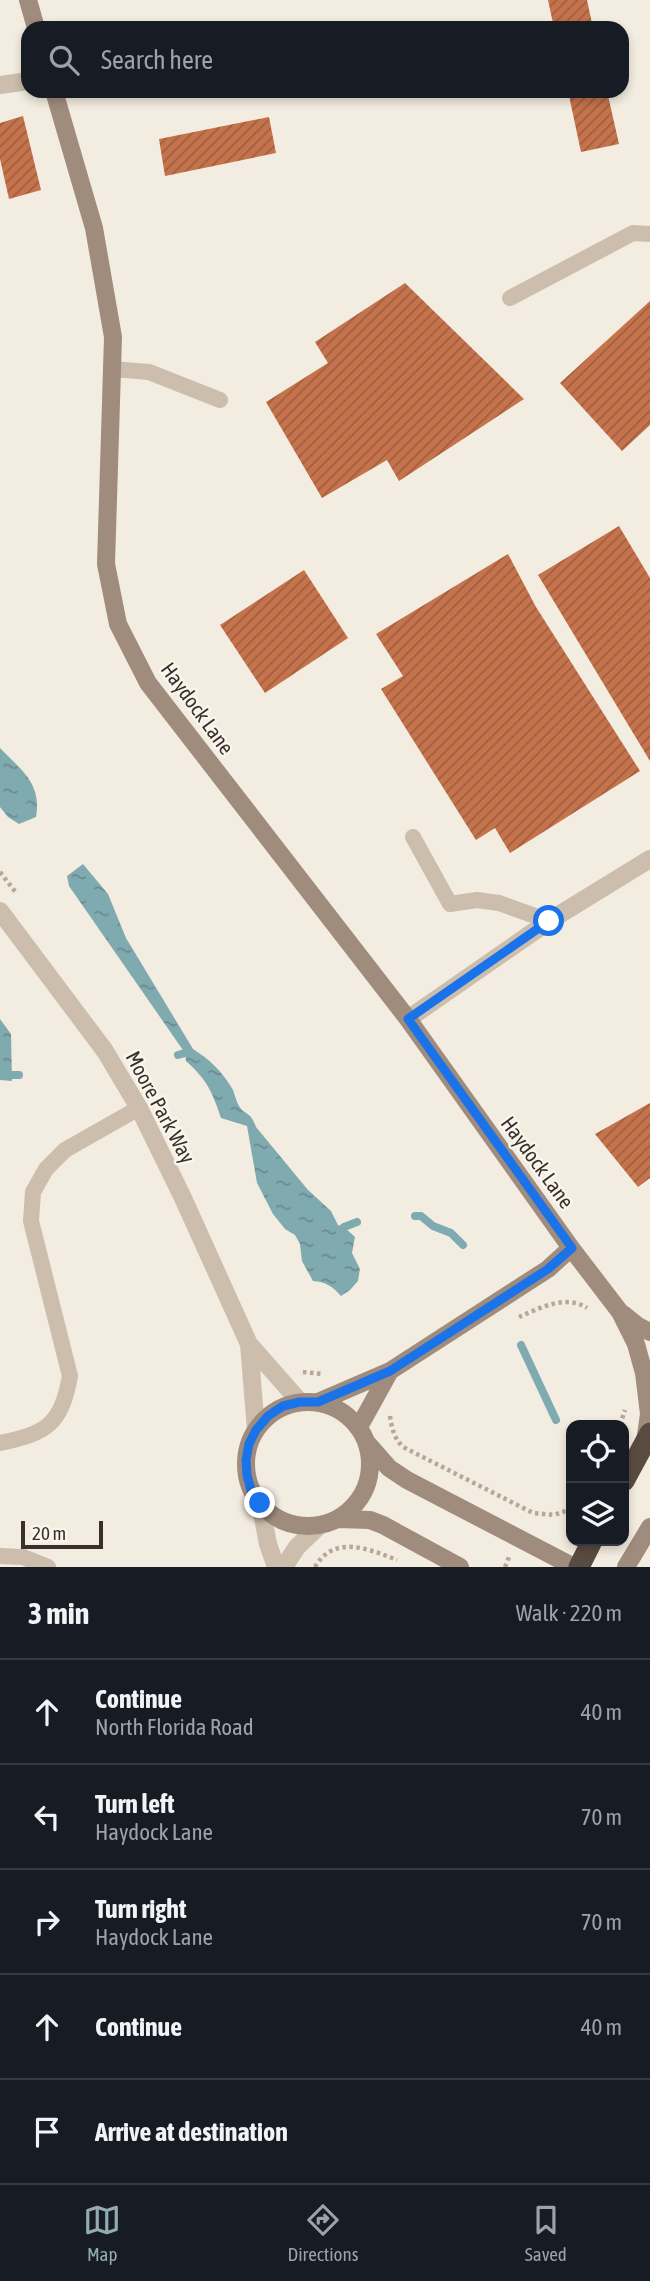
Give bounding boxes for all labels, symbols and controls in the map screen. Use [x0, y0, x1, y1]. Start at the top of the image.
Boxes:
search box [21, 21, 629, 98]
icon: search [45, 41, 83, 79]
text: Search here [101, 45, 213, 75]
street label: Haydock Lane [157, 657, 239, 759]
route start [533, 905, 564, 936]
street label: Moore Park Way [121, 1047, 201, 1167]
street label: Haydock Lane [497, 1111, 579, 1213]
map controls [566, 1420, 629, 1546]
button: locate [566, 1420, 629, 1483]
button: layers [566, 1483, 629, 1546]
route end [244, 1487, 275, 1518]
scale bar [21, 1518, 103, 1550]
text: 20 m [32, 1522, 66, 1544]
text: 3 min [28, 1596, 89, 1630]
text: Walk · 220 m [516, 1600, 622, 1626]
text: Continue [95, 1684, 182, 1714]
icon: ahead [28, 1693, 66, 1731]
text: 40 m [581, 1699, 622, 1725]
text: North Florida Road [95, 1714, 254, 1740]
text: Turn left [95, 1789, 175, 1819]
icon: left [28, 1798, 66, 1836]
text: 70 m [581, 1804, 622, 1830]
text: Haydock Lane [95, 1819, 213, 1845]
text: Turn right [95, 1894, 186, 1924]
icon: right [28, 1903, 66, 1941]
text: 70 m [581, 1909, 622, 1935]
text: Haydock Lane [95, 1924, 213, 1950]
icon: ahead [28, 2008, 66, 2046]
text: Continue [95, 2012, 182, 2042]
text: 40 m [581, 2014, 622, 2040]
icon: arrive [28, 2113, 66, 2151]
text: Arrive at destination [95, 2117, 288, 2147]
tab: Map [83, 2201, 121, 2265]
tab: Directions [288, 2201, 358, 2265]
tab: Saved [525, 2201, 567, 2265]

